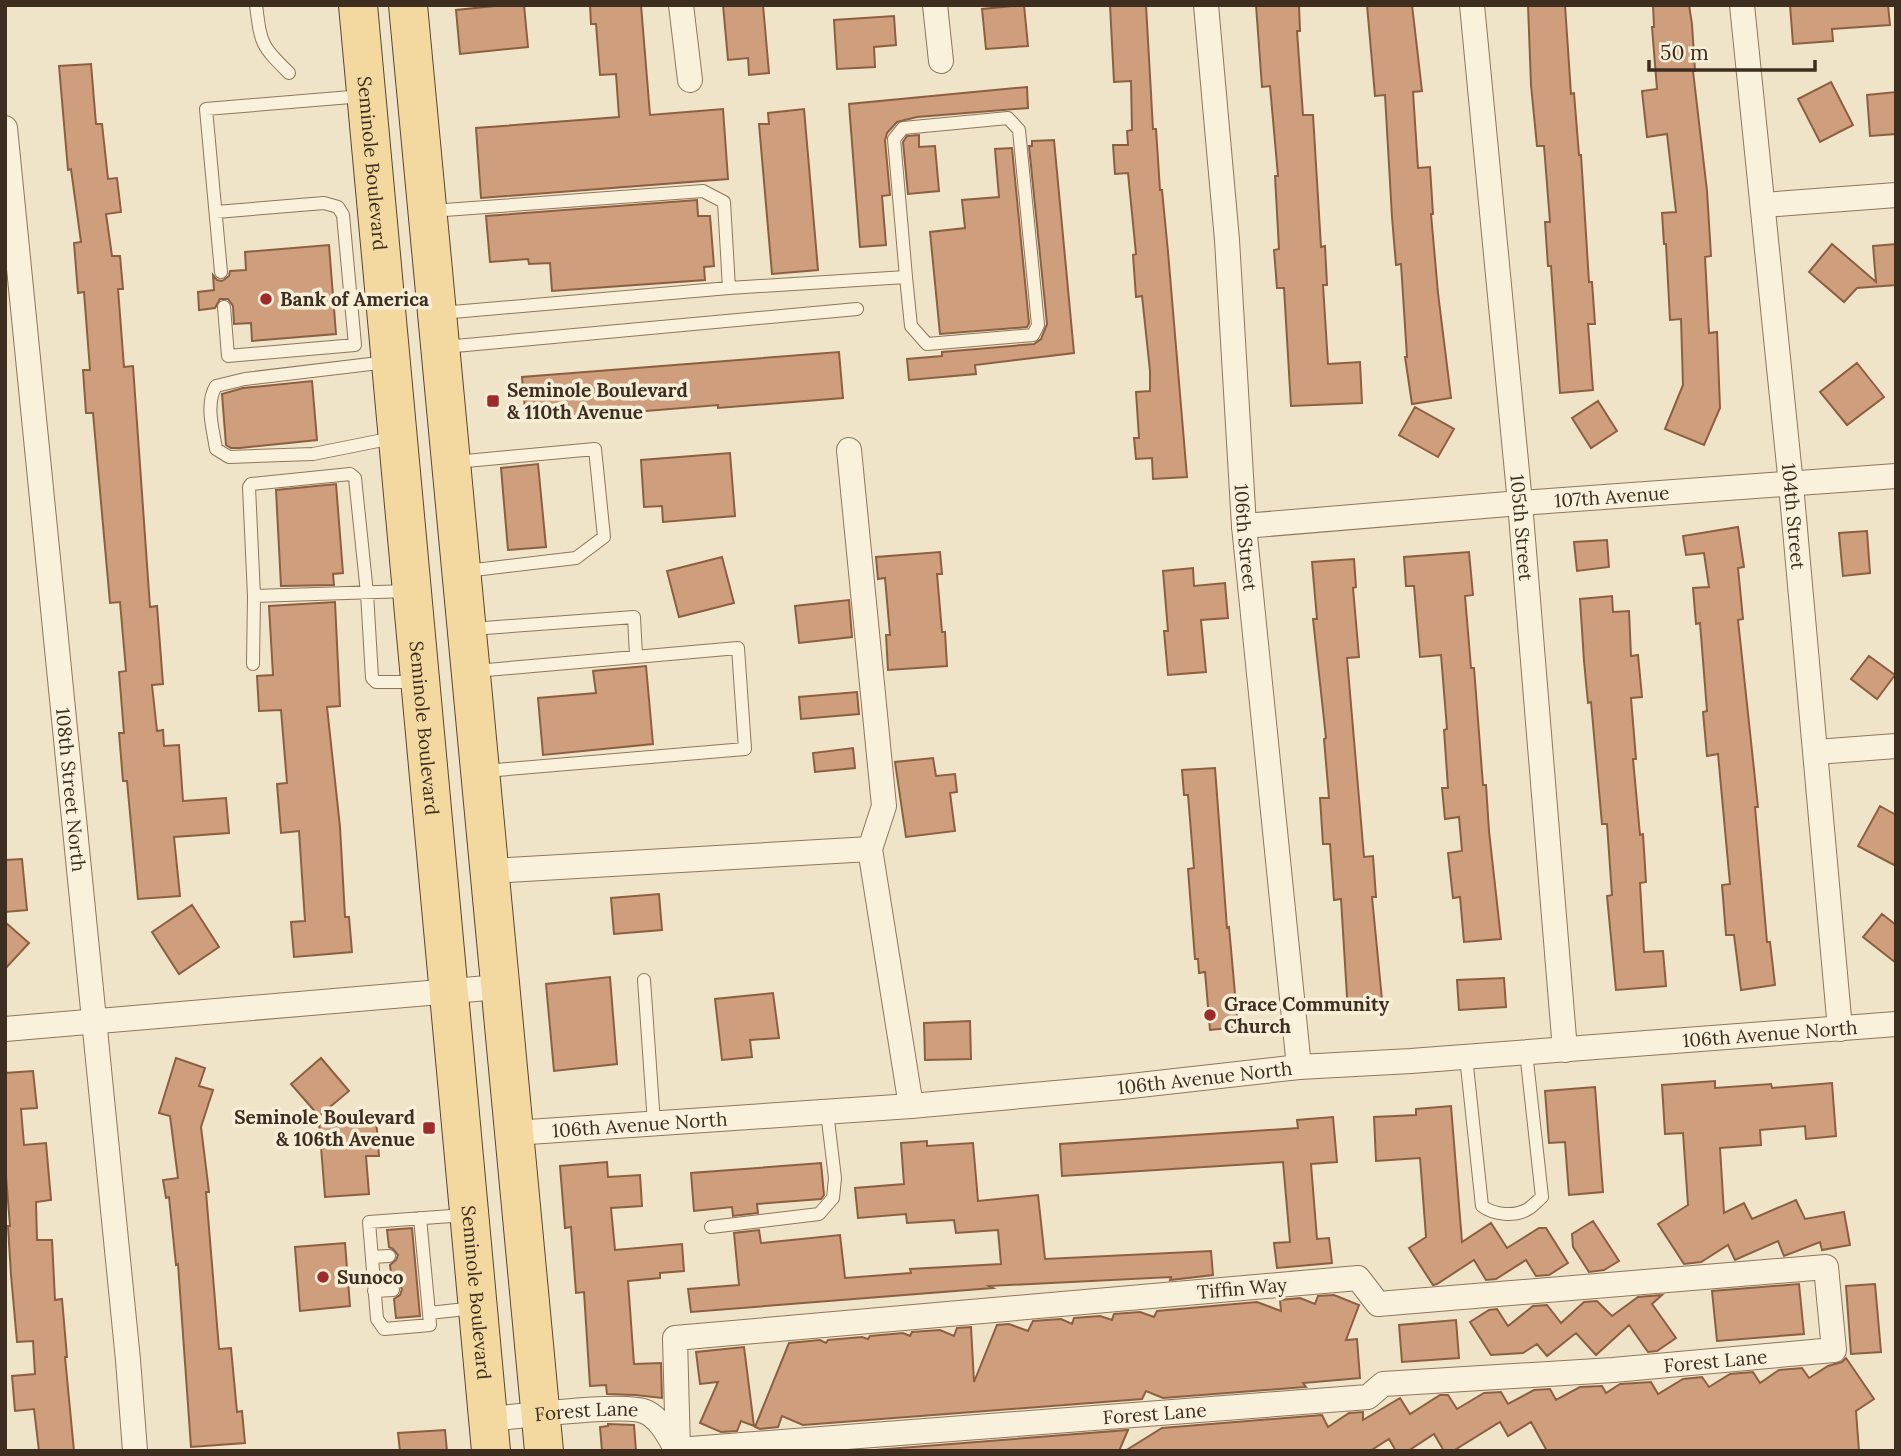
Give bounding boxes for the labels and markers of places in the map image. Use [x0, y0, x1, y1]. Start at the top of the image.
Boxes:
place label: Bank of America [280, 287, 429, 311]
marker: Bank of America [258, 291, 274, 307]
place label: Seminole Boulevard & 110th Avenue [507, 378, 688, 424]
marker: Seminole Boulevard & 110th Avenue [485, 393, 501, 409]
place label: Grace Community Church [1224, 992, 1390, 1038]
marker: Grace Community Church [1202, 1007, 1218, 1023]
place label: Seminole Boulevard & 106th Avenue [234, 1105, 415, 1151]
marker: Seminole Boulevard & 106th Avenue [421, 1120, 437, 1136]
place label: Sunoco [337, 1265, 404, 1289]
marker: Sunoco [315, 1269, 331, 1285]

